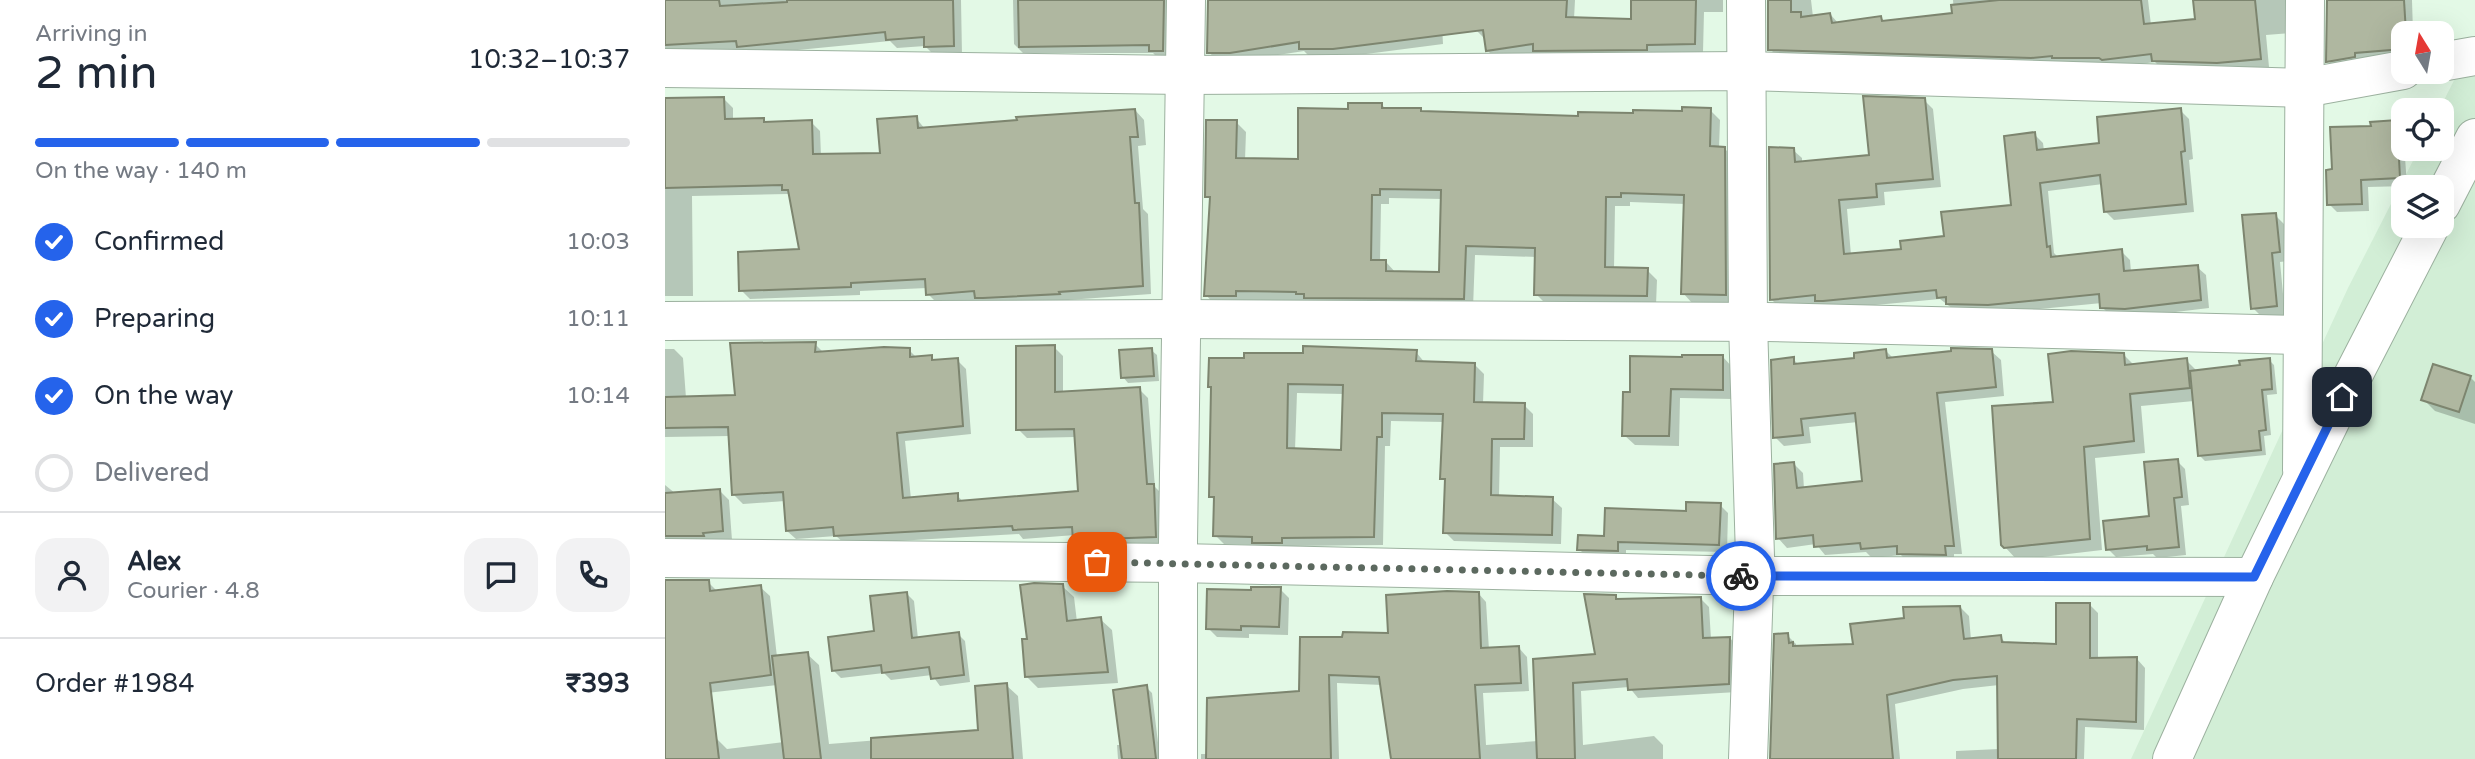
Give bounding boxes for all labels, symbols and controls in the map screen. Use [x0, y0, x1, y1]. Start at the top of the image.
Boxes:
text: Arriving in [35, 20, 148, 48]
north arrow [2391, 21, 2453, 84]
map controls [2391, 21, 2454, 238]
text: 10:32–10:37 [468, 44, 630, 75]
text: 2 min [35, 46, 158, 101]
button: locate [2391, 98, 2454, 161]
text: On the way · 140 m [35, 157, 247, 185]
button: layers [2391, 175, 2454, 238]
icon: check [35, 223, 73, 261]
text: Confirmed [94, 226, 224, 257]
text: 10:03 [566, 228, 630, 256]
icon: check [35, 300, 73, 338]
text: Preparing [94, 303, 215, 334]
text: 10:11 [566, 305, 630, 333]
pin [2312, 367, 2372, 427]
icon: check [35, 377, 73, 415]
icon: home [2323, 378, 2361, 416]
text: On the way [94, 380, 234, 411]
text: 10:14 [566, 382, 630, 410]
text: Delivered [94, 457, 210, 488]
pin [1067, 532, 1127, 592]
button: person [35, 538, 109, 612]
button: chat [464, 538, 538, 612]
button: phone [556, 538, 630, 612]
courier [1706, 541, 1776, 611]
icon: bag [1078, 543, 1116, 581]
text: Alex [127, 546, 181, 577]
icon: bike [1722, 557, 1760, 595]
text: Courier · 4.8 [127, 577, 260, 605]
text: Order #1984 [35, 668, 195, 699]
text: ₹393 [566, 668, 630, 699]

